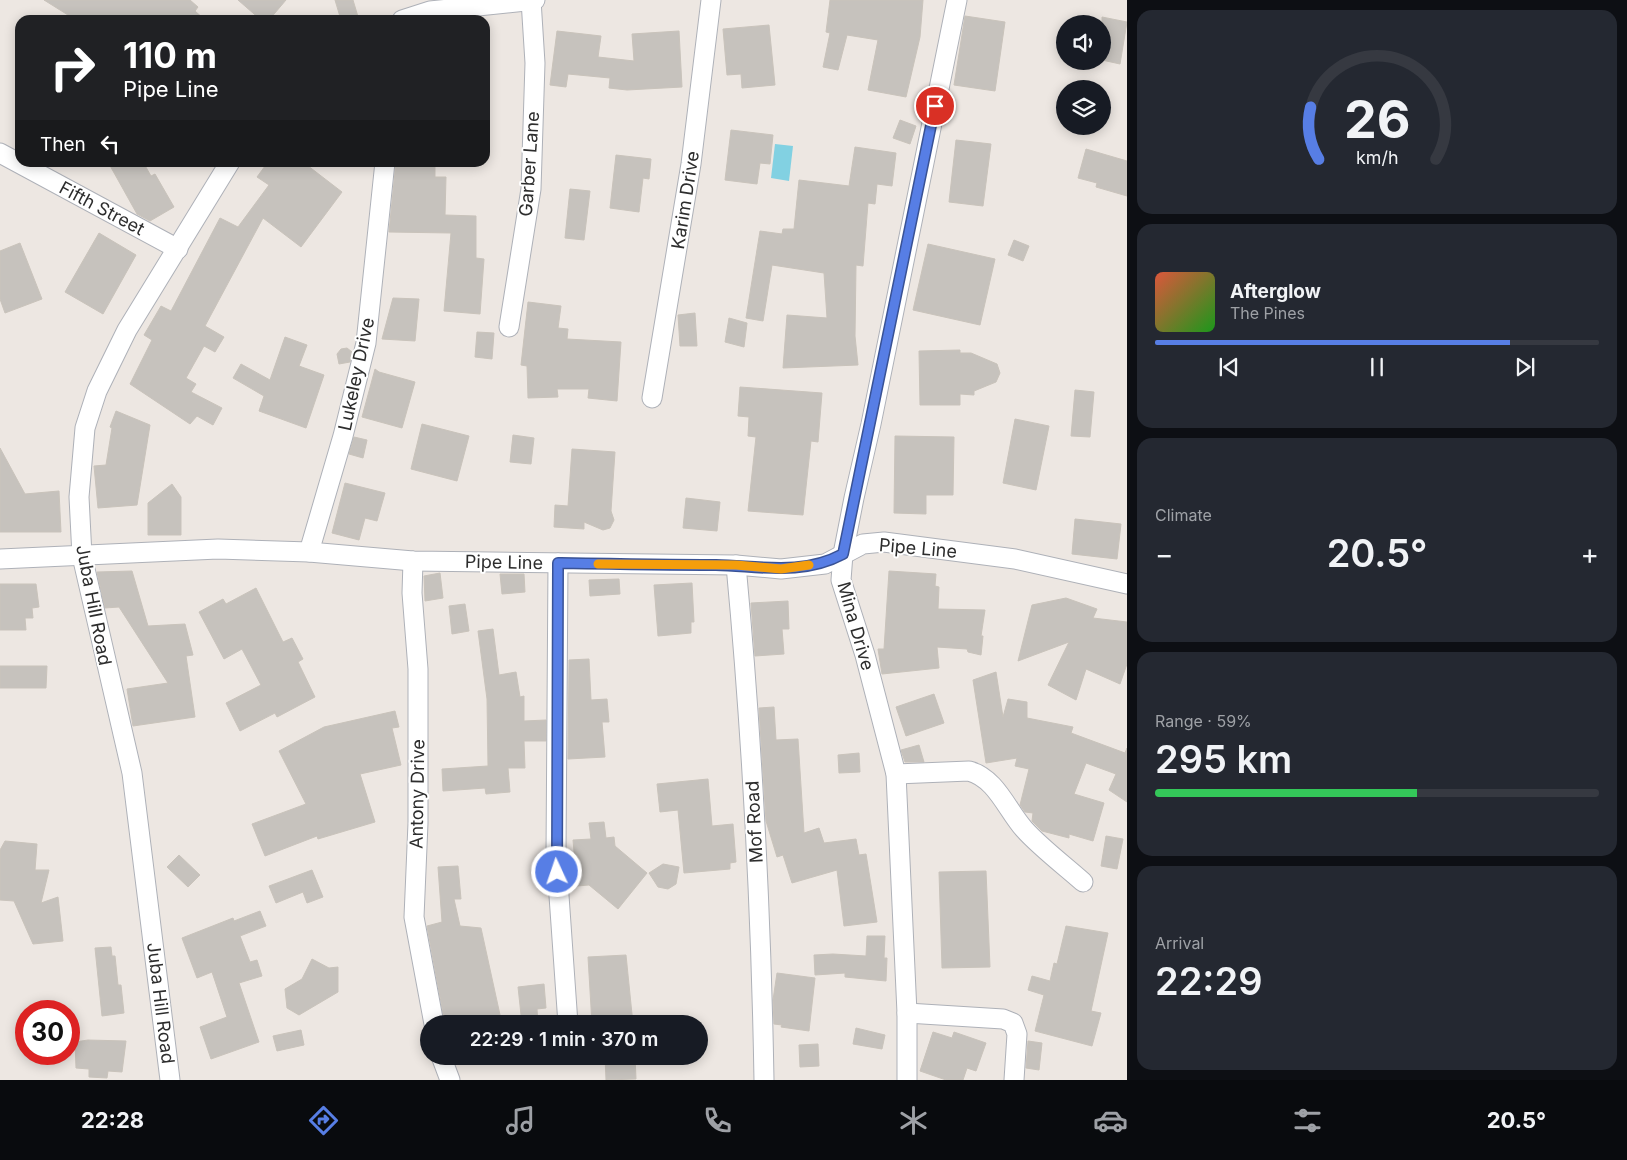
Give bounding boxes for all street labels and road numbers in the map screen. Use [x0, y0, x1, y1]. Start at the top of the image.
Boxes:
street label: Garber Lane [515, 111, 543, 217]
street label: Karim Drive [667, 149, 703, 251]
street label: Fifth Street [56, 177, 148, 239]
street label: Lukeley Drive [334, 316, 378, 432]
street label: Pipe Line [878, 534, 958, 562]
street label: Juba Hill Road [72, 543, 116, 667]
street label: Pipe Line [465, 551, 543, 573]
street label: Mina Drive [833, 579, 879, 673]
street label: Antony Drive [406, 739, 428, 849]
street label: Mof Road [741, 780, 767, 864]
street label: Juba Hill Road [143, 941, 179, 1065]

